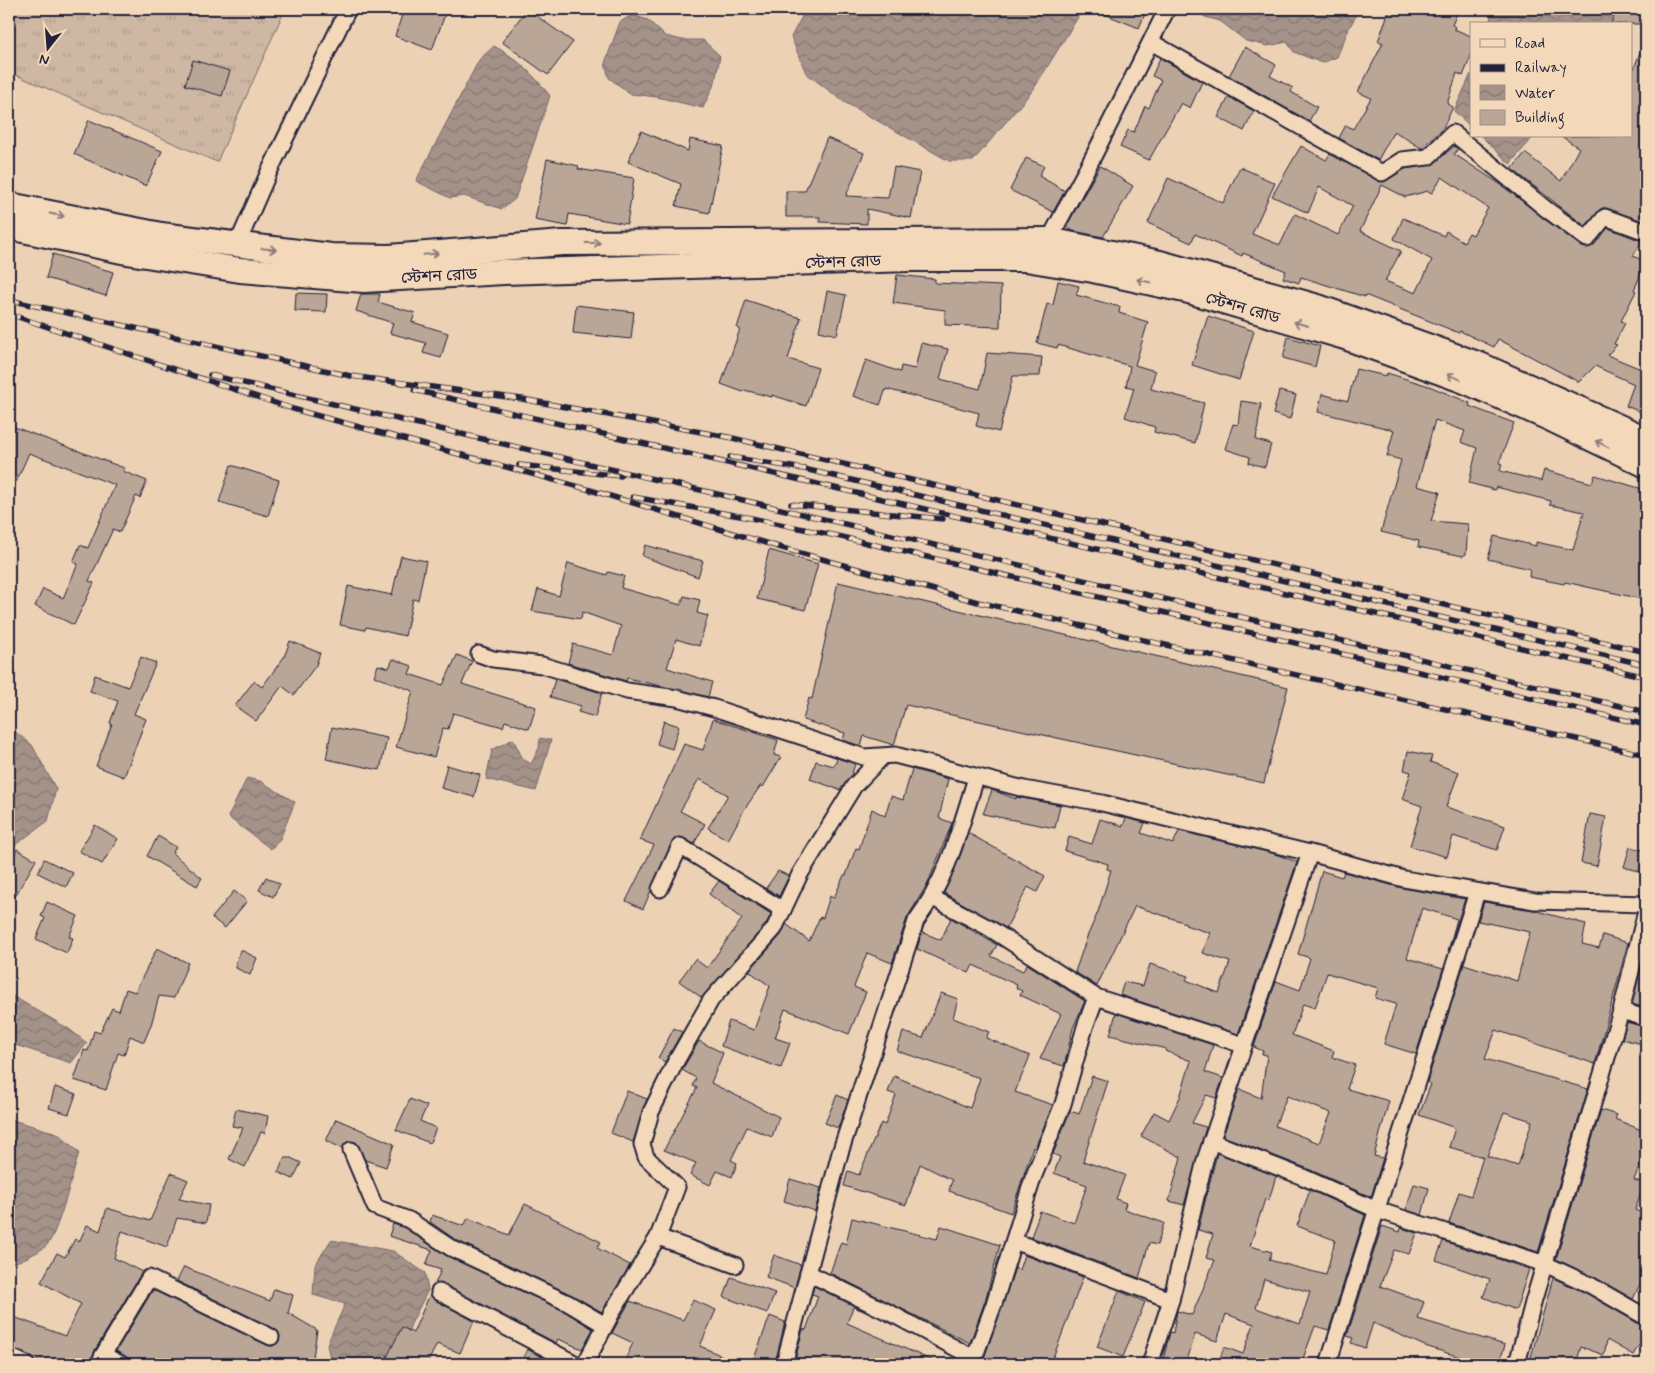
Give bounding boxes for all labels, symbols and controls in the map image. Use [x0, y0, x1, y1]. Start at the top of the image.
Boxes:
north arrow [22, 22, 72, 72]
legend [1470, 22, 1632, 138]
text: Road [1515, 34, 1545, 54]
text: N [37, 50, 52, 69]
text: Railway [1515, 58, 1567, 78]
text: Water [1515, 84, 1555, 104]
text: Building [1515, 108, 1565, 129]
one-way arrow [48, 210, 64, 220]
one-way arrow [584, 238, 601, 248]
one-way arrow [260, 244, 276, 254]
one-way arrow [422, 249, 438, 259]
street label: স্টেশন রোড [805, 251, 882, 274]
street label: স্টেশন রোড [401, 264, 478, 289]
one-way arrow [1137, 276, 1153, 285]
street label: স্টেশন রোড [1203, 288, 1283, 329]
one-way arrow [1293, 318, 1309, 328]
one-way arrow [1447, 372, 1463, 381]
one-way arrow [1595, 439, 1610, 449]

